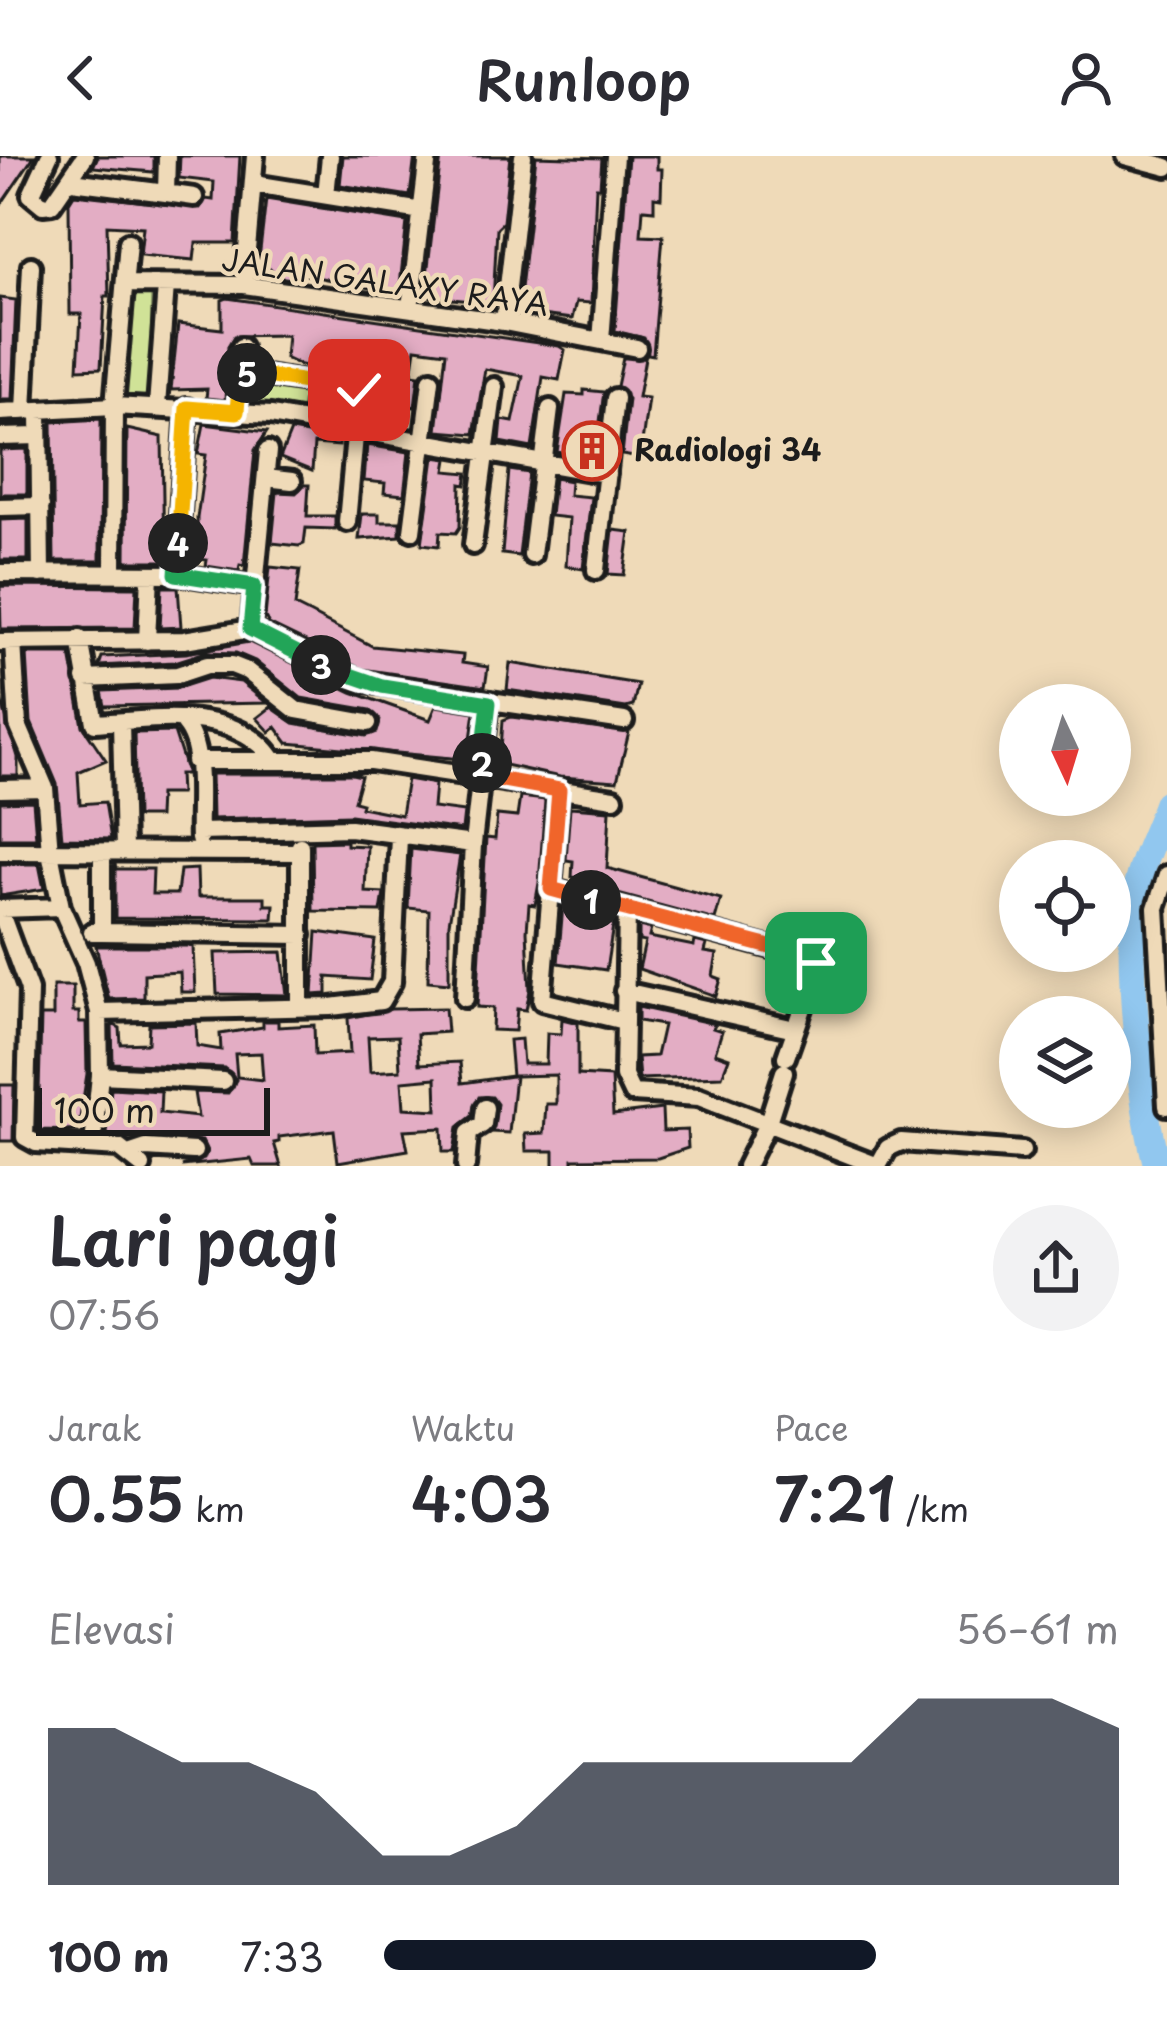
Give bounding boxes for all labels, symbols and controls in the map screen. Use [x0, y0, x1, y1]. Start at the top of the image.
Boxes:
text: Runloop [476, 38, 691, 119]
icon: back [48, 45, 114, 111]
icon: person [1053, 45, 1119, 111]
street label: JALAN GALAXY RAYA [219, 235, 552, 326]
pin [308, 339, 410, 441]
pin: 5 [217, 343, 277, 403]
text: 5 [236, 348, 258, 398]
icon: check [326, 357, 392, 423]
building icon: Radiologi 34 [561, 420, 623, 482]
place label: Radiologi 34 [634, 426, 821, 471]
pin: 4 [148, 513, 208, 573]
text: 4 [167, 518, 189, 568]
pin: 3 [291, 635, 351, 695]
text: 3 [310, 640, 332, 690]
north arrow [999, 684, 1131, 816]
map controls [999, 684, 1131, 1128]
pin: 2 [452, 733, 512, 793]
text: 2 [470, 738, 494, 788]
button: locate [999, 840, 1131, 972]
pin: 1 [561, 870, 621, 930]
text: 1 [583, 875, 599, 925]
pin [765, 912, 867, 1014]
icon: arrive [783, 930, 849, 996]
button: layers [999, 996, 1131, 1128]
scale bar [36, 1082, 270, 1135]
text: 100 m [54, 1084, 155, 1134]
text: Lari pagi [48, 1189, 340, 1288]
button: share [993, 1205, 1119, 1331]
text: 07:56 [48, 1284, 160, 1343]
text: Jarak [48, 1402, 142, 1452]
text: Waktu [411, 1402, 515, 1452]
text: Pace [774, 1402, 848, 1452]
text: 0.55 [48, 1452, 184, 1542]
text: 4:03 [411, 1452, 552, 1542]
text: 7:21 [774, 1452, 895, 1542]
text: km [184, 1483, 245, 1533]
text: /km [895, 1483, 969, 1533]
text: Elevasi [48, 1598, 175, 1657]
text: 56–61 m [956, 1598, 1119, 1657]
text: 100 m [48, 1926, 170, 1985]
text: 7:33 [240, 1926, 324, 1985]

